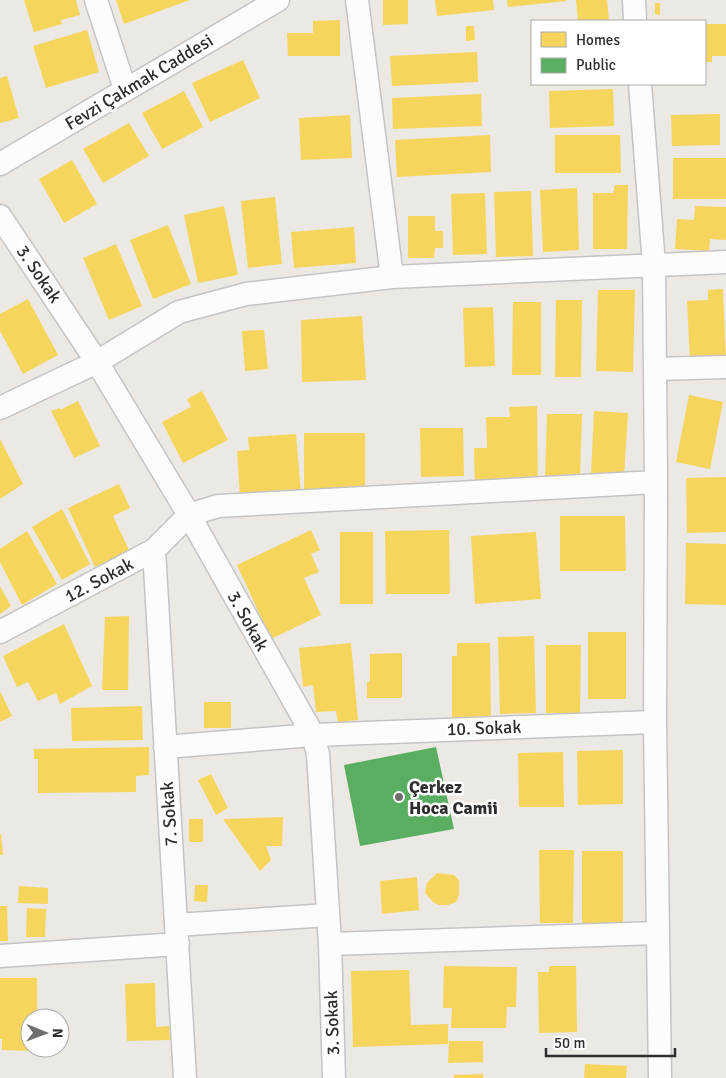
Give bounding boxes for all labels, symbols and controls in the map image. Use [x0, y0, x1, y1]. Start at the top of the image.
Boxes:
legend [531, 20, 706, 85]
street label: Fevzi Çakmak Caddesi [61, 29, 217, 135]
text: Homes [576, 31, 620, 49]
text: Public [576, 56, 616, 74]
street label: 3. Sokak [12, 241, 66, 307]
street label: 12. Sokak [61, 553, 137, 607]
street label: 3. Sokak [223, 587, 273, 655]
street label: 10. Sokak [446, 716, 522, 740]
place label: Çerkez Hoca Camii [409, 776, 498, 819]
street label: 7. Sokak [156, 781, 182, 847]
marker: Çerkez Hoca Camii [393, 791, 405, 803]
street label: 3. Sokak [320, 990, 344, 1056]
north arrow [20, 1008, 70, 1058]
scale bar [546, 1026, 675, 1058]
text: N [49, 1028, 66, 1038]
text: 50 m [554, 1034, 585, 1052]

